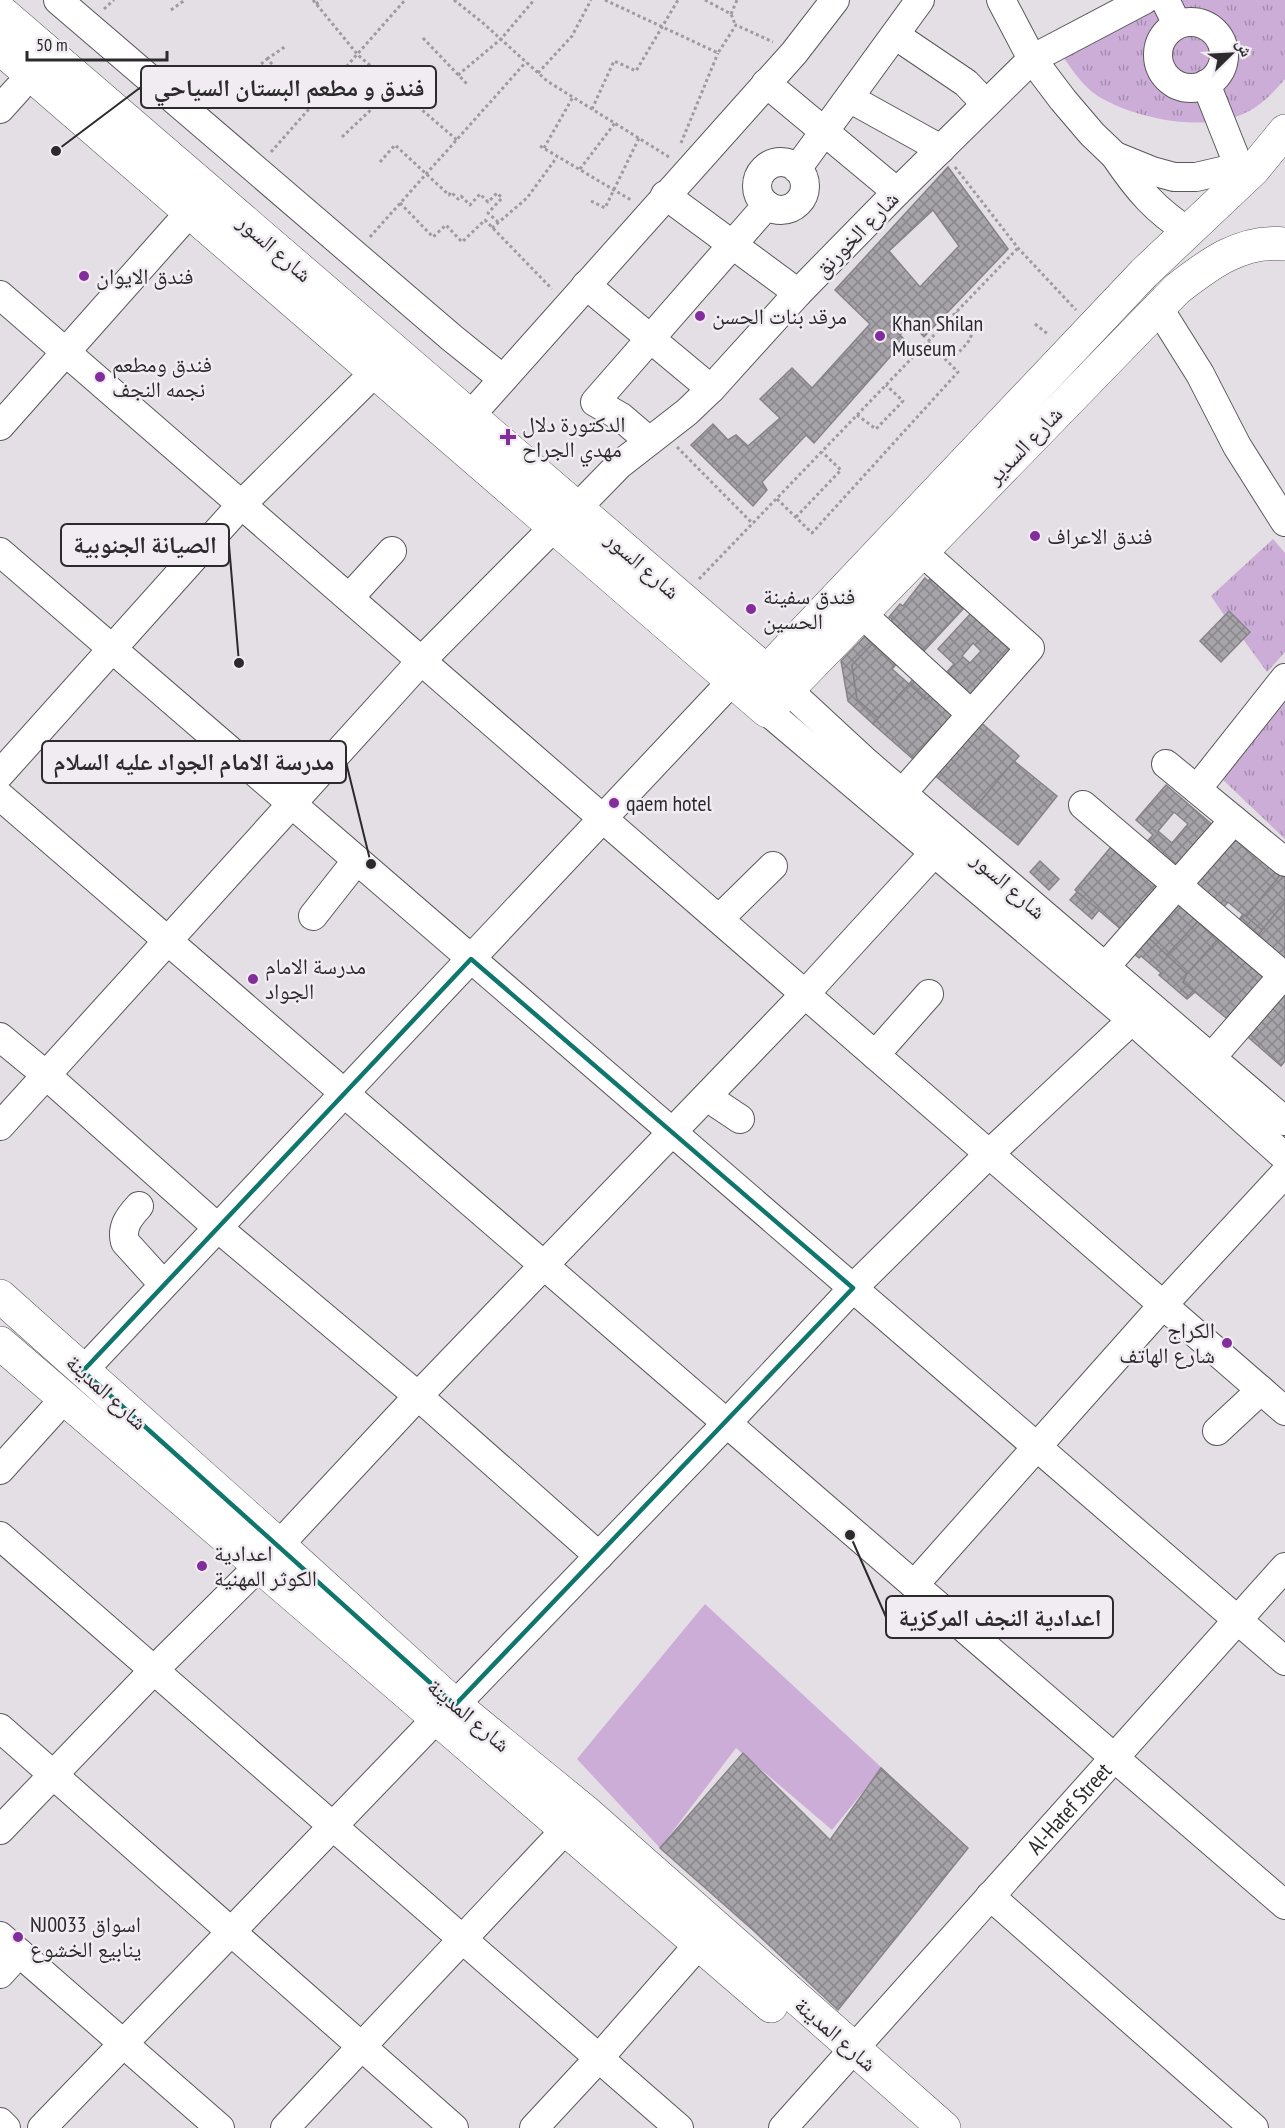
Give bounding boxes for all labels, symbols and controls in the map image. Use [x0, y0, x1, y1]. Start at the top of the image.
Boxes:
scale bar [27, 24, 166, 62]
north arrow [1201, 24, 1261, 84]
text: 50 m [36, 33, 68, 56]
text: ش [1232, 36, 1257, 60]
callout: فندق و مطعم البستان السياحي [141, 66, 436, 108]
text: فندق و مطعم البستان السياحي [154, 72, 424, 107]
street label: شارع الخورنق [808, 185, 904, 283]
street label: شارع السور [231, 207, 318, 288]
place label: فندق الايوان [96, 262, 194, 290]
marker: فندق الايوان [77, 269, 91, 283]
place label: مرقد بنات الحسن [712, 302, 847, 330]
marker: مرقد بنات الحسن [693, 309, 707, 323]
place label: Khan Shilan Museum [892, 309, 983, 362]
marker: Khan Shilan Museum [873, 329, 887, 343]
place label: فندق ومطعم نجمه النجف [112, 350, 212, 403]
marker: فندق ومطعم نجمه النجف [93, 370, 107, 384]
street label: شارع السدير [979, 400, 1068, 491]
place label: الدكتورة دلال مهدي الجراح [522, 410, 625, 467]
marker: الدكتورة دلال مهدي الجراح [499, 428, 517, 446]
place label: فندق الاعراف [1047, 522, 1153, 550]
callout: الصيانة الجنوبية [61, 524, 229, 566]
street label: شارع السور [599, 524, 686, 605]
text: الصيانة الجنوبية [73, 529, 217, 560]
marker: فندق الاعراف [1028, 529, 1042, 543]
place label: فندق سفينة الحسين [763, 582, 855, 635]
marker: فندق سفينة الحسين [744, 602, 758, 616]
callout: مدرسة الامام الجواد عليه السلام [42, 741, 346, 783]
text: مدرسة الامام الجواد عليه السلام [54, 746, 334, 779]
place label: qaem hotel [626, 789, 713, 817]
marker: qaem hotel [607, 796, 621, 810]
street label: شارع السور [965, 844, 1052, 925]
place label: مدرسة الامام الجواد [265, 952, 366, 1005]
marker: مدرسة الامام الجواد [246, 972, 260, 986]
place label: الكراج شارع الهاتف [1119, 1316, 1215, 1369]
marker: الكراج شارع الهاتف [1220, 1336, 1234, 1350]
street label: شارع المدينة [61, 1348, 153, 1436]
place label: اعدادية الكوثر المهنية [214, 1539, 317, 1592]
marker: اعدادية الكوثر المهنية [195, 1559, 209, 1573]
callout: اعدادية النجف المركزية [886, 1596, 1113, 1638]
text: اعدادية النجف المركزية [898, 1602, 1102, 1633]
street label: شارع المدينة [422, 1672, 516, 1758]
street label: Al-Hatef Street [1021, 1757, 1117, 1860]
place label: NJ0033 اسواق ینابیع الخشوع [30, 1910, 142, 1963]
marker: NJ0033 اسواق ینابیع الخشوع [11, 1930, 25, 1944]
street label: شارع المدينة [789, 1991, 883, 2077]

